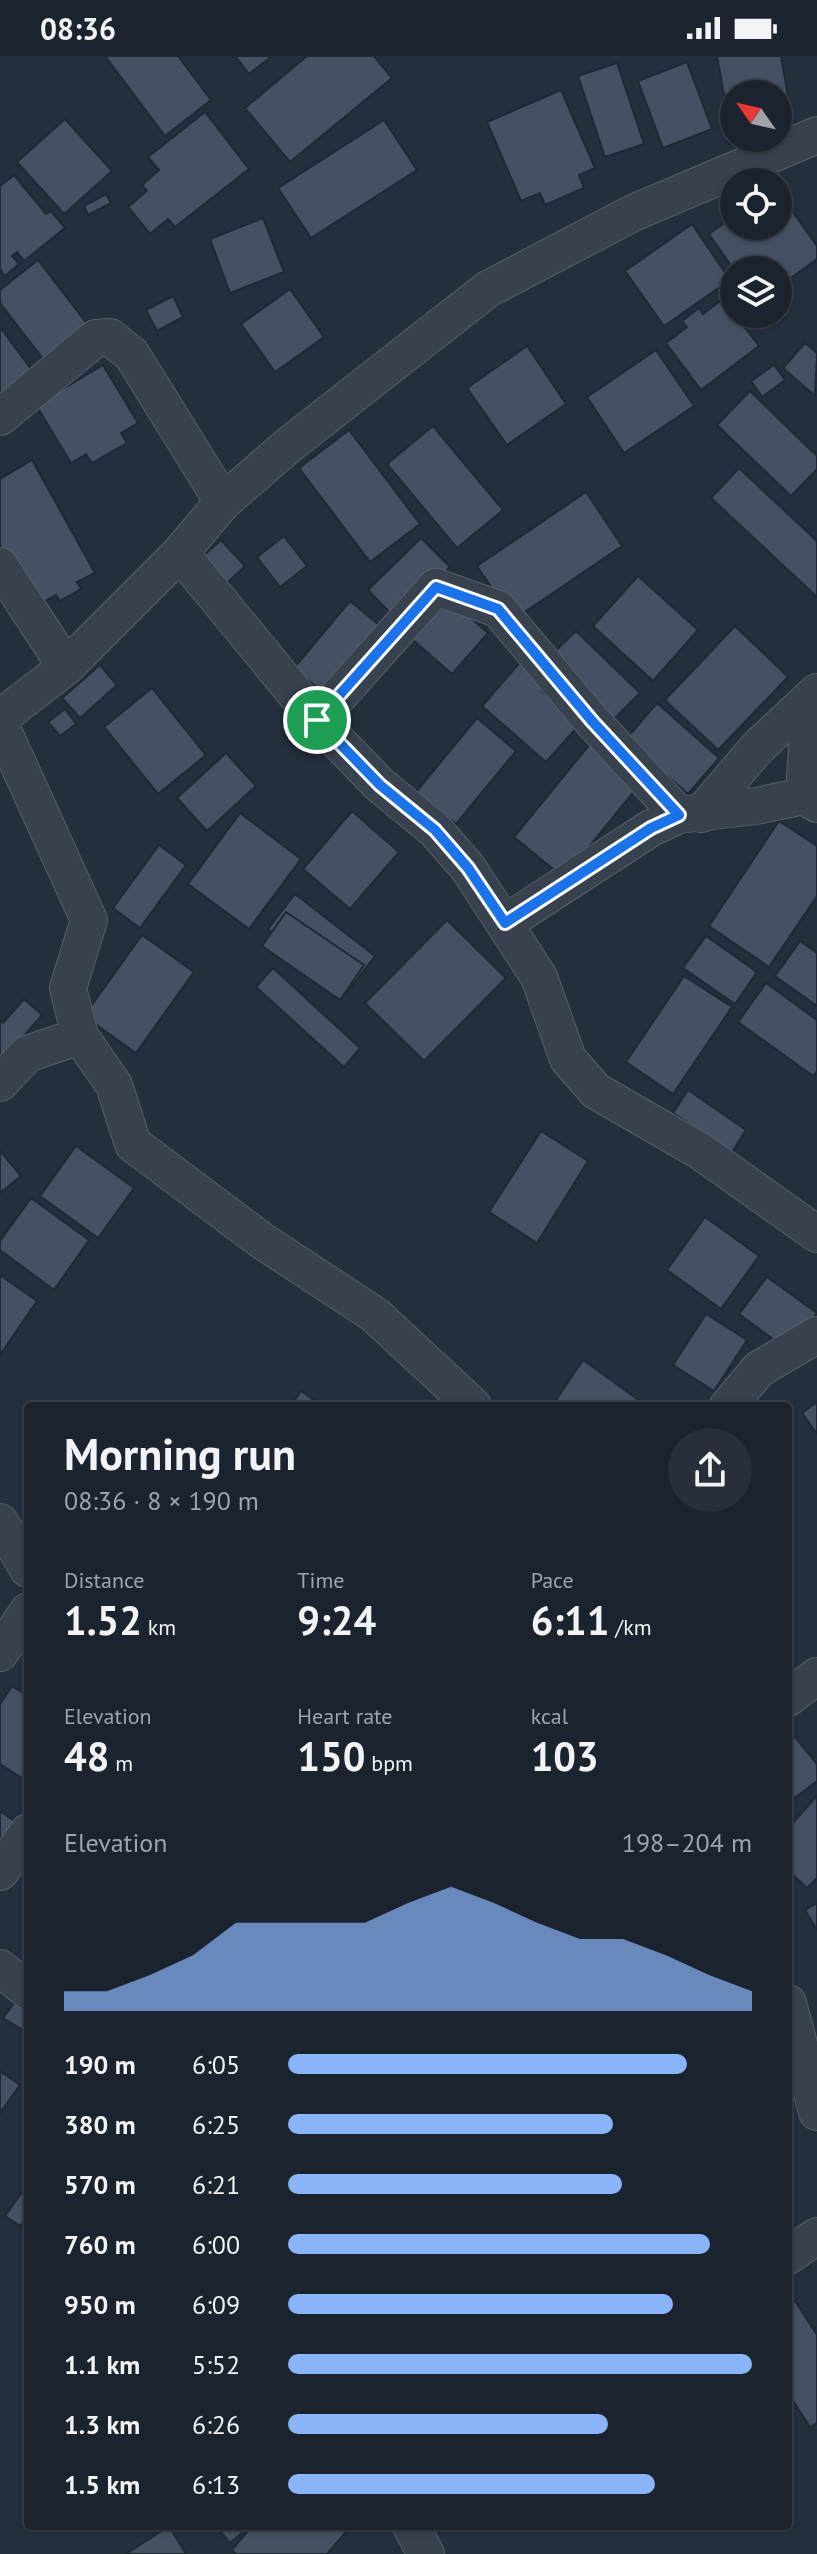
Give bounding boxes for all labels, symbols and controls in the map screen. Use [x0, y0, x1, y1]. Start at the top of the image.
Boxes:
text: 08:36 [40, 9, 116, 48]
north arrow [720, 80, 792, 152]
map controls [720, 80, 792, 328]
button: locate [720, 168, 792, 240]
button: layers [720, 256, 792, 328]
pin [283, 686, 351, 754]
icon: arrive [295, 698, 339, 742]
text: Morning run [64, 1425, 296, 1482]
button: share [668, 1428, 752, 1512]
text: 08:36 · 8 × 190 m [64, 1484, 259, 1517]
text: Distance [64, 1566, 145, 1594]
text: Time [297, 1566, 344, 1594]
text: Pace [531, 1566, 574, 1594]
text: 1.52 [64, 1594, 142, 1646]
text: 9:24 [297, 1594, 376, 1646]
text: 6:11 [531, 1594, 609, 1646]
text: km [142, 1613, 176, 1641]
text: /km [609, 1613, 652, 1641]
text: Elevation [64, 1702, 152, 1730]
text: Heart rate [297, 1702, 392, 1730]
text: kcal [531, 1702, 568, 1730]
text: 48 [64, 1730, 109, 1782]
text: 150 [297, 1730, 365, 1782]
text: 103 [531, 1730, 599, 1782]
text: m [109, 1749, 133, 1777]
text: bpm [365, 1749, 413, 1777]
text: Elevation [64, 1826, 168, 1859]
text: 198–204 m [622, 1826, 752, 1859]
text: 190 m [64, 2048, 136, 2081]
text: 6:05 [192, 2048, 240, 2081]
text: 380 m [64, 2108, 136, 2141]
text: 6:25 [192, 2108, 240, 2141]
text: 570 m [64, 2168, 136, 2201]
text: 6:21 [192, 2168, 240, 2201]
text: 760 m [64, 2228, 136, 2261]
text: 6:00 [192, 2228, 240, 2261]
text: 950 m [64, 2288, 136, 2321]
text: 6:09 [192, 2288, 240, 2321]
text: 1.1 km [64, 2348, 140, 2381]
text: 5:52 [192, 2348, 240, 2381]
text: 1.3 km [64, 2408, 140, 2441]
text: 6:26 [192, 2408, 240, 2441]
text: 1.5 km [64, 2468, 140, 2501]
text: 6:13 [192, 2468, 240, 2501]

